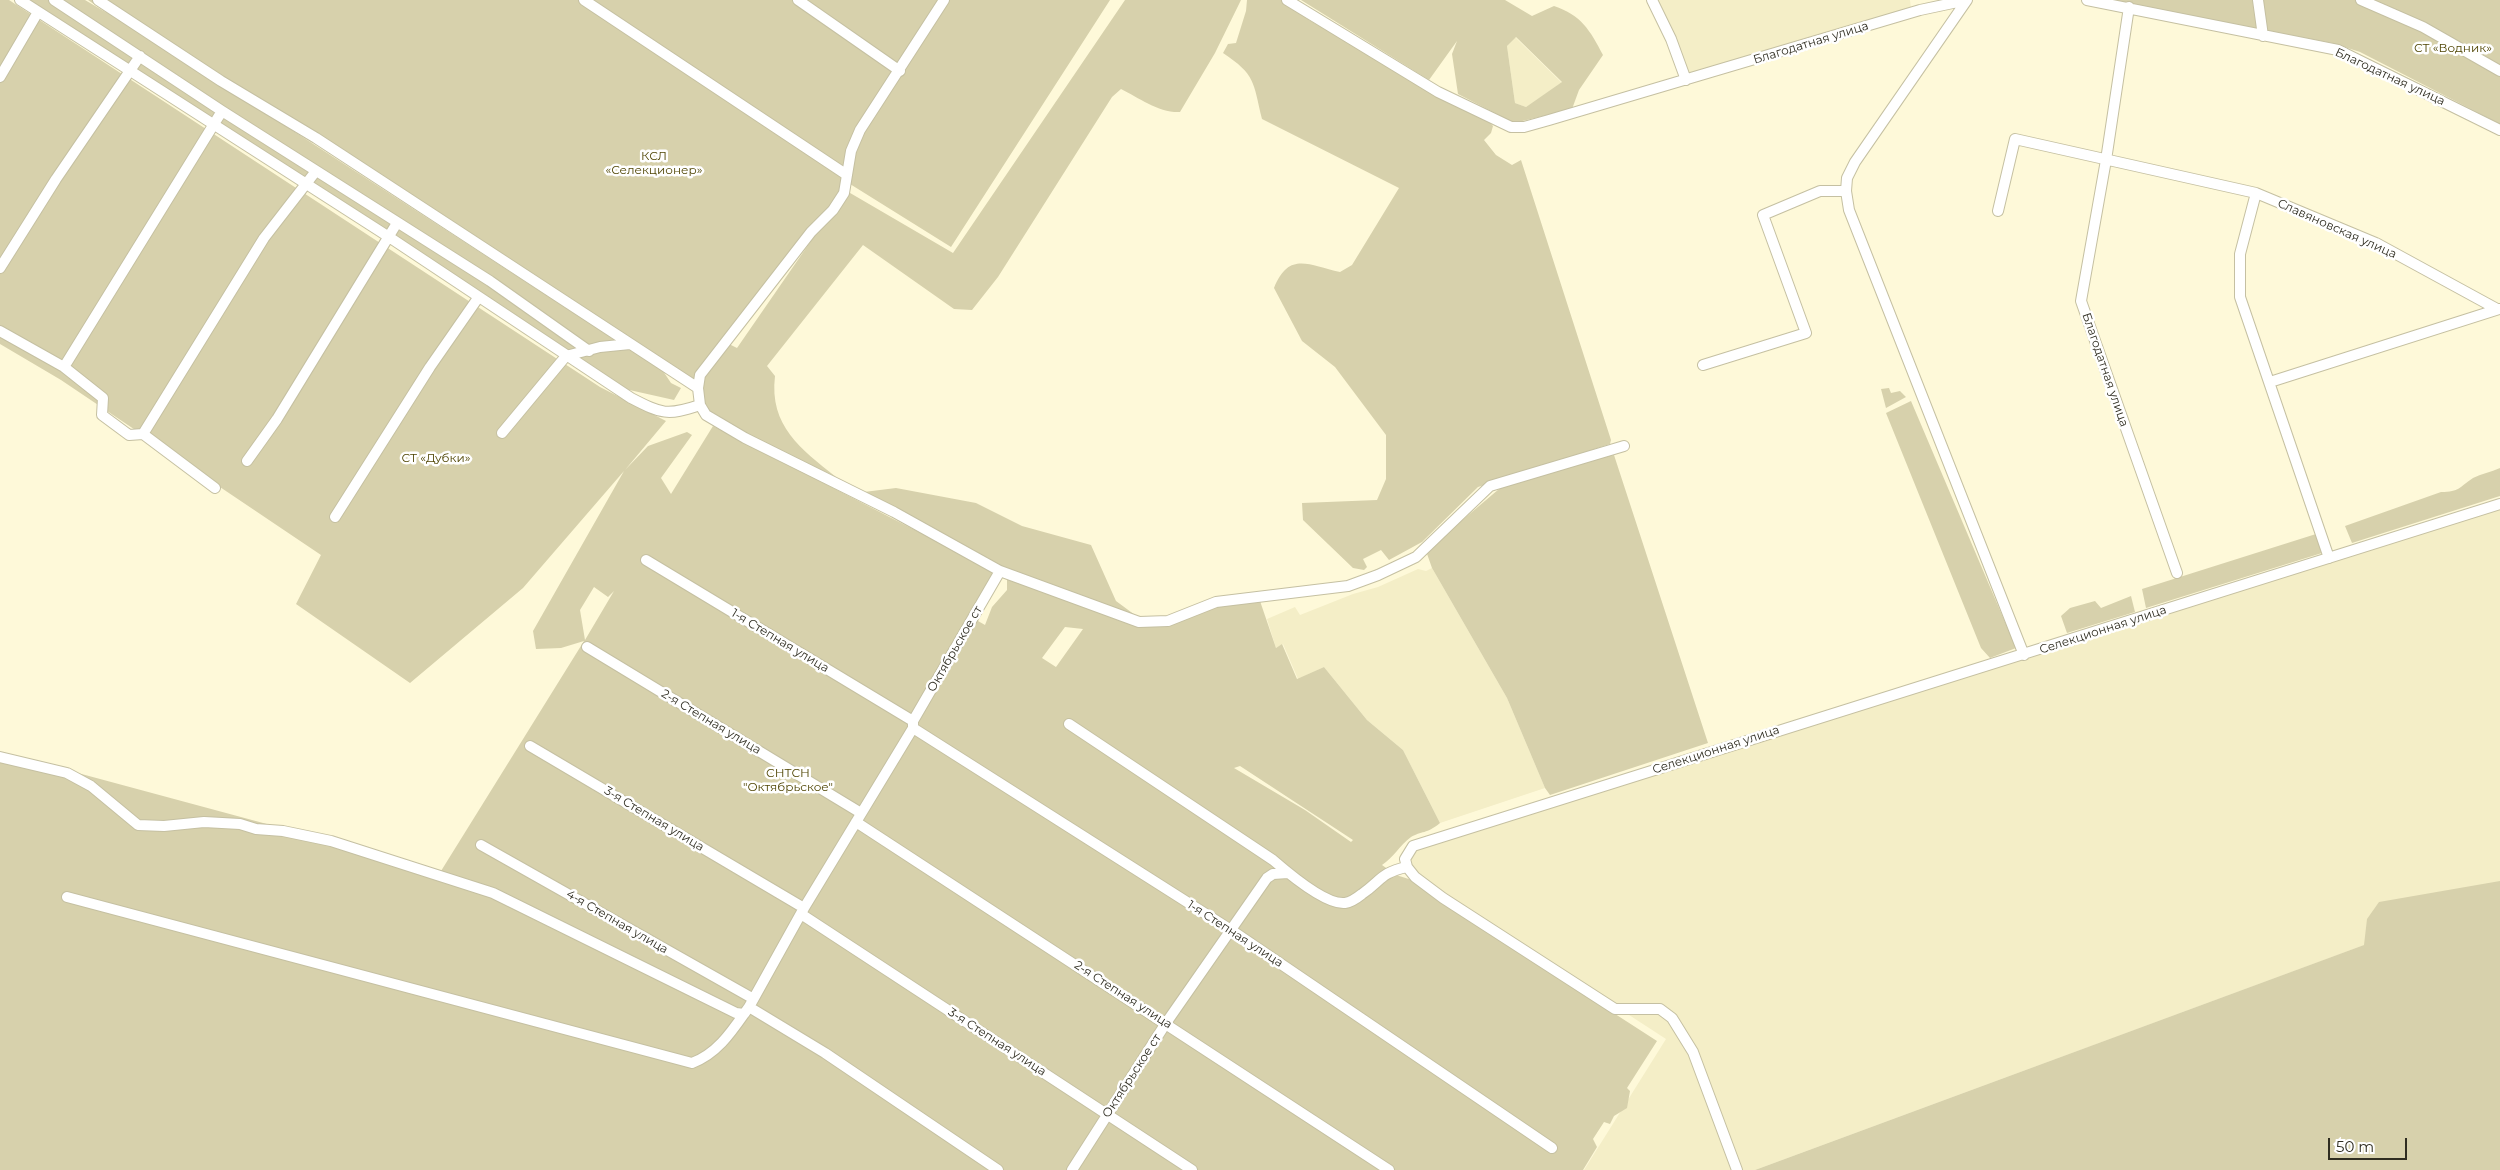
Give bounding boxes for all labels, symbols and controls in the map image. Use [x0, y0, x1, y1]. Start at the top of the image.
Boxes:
street label: Благодатная улица [1752, 19, 1870, 67]
park label: СТ «Водник» [2414, 41, 2492, 55]
street label: Благодатная улица [2333, 45, 2447, 109]
park label: КСЛ «Селекционер» [606, 149, 702, 177]
street label: Славяновская улица [2275, 196, 2399, 262]
street label: Благодатная улица [2079, 311, 2131, 429]
park label: СТ «Дубки» [402, 451, 470, 465]
street label: Октябрьское ст [925, 603, 985, 695]
street label: Селекционная улица [2038, 603, 2168, 657]
street label: 1-я Степная улица [729, 606, 831, 676]
street label: 2-я Степная улица [659, 687, 763, 757]
street label: Селекционная улица [1651, 723, 1781, 777]
park label: СНТСН "Октябрьское" [743, 766, 833, 794]
street label: 3-я Степная улица [602, 784, 706, 854]
street label: 4-я Степная улица [564, 887, 670, 957]
street label: 1-я Степная улица [1184, 898, 1286, 970]
street label: 2-я Степная улица [1071, 958, 1175, 1032]
street label: 3-я Степная улица [945, 1005, 1049, 1079]
street label: Октябрьское ст [1100, 1031, 1164, 1121]
scale bar [2330, 1128, 2409, 1160]
text: 50 m [2336, 1137, 2374, 1156]

